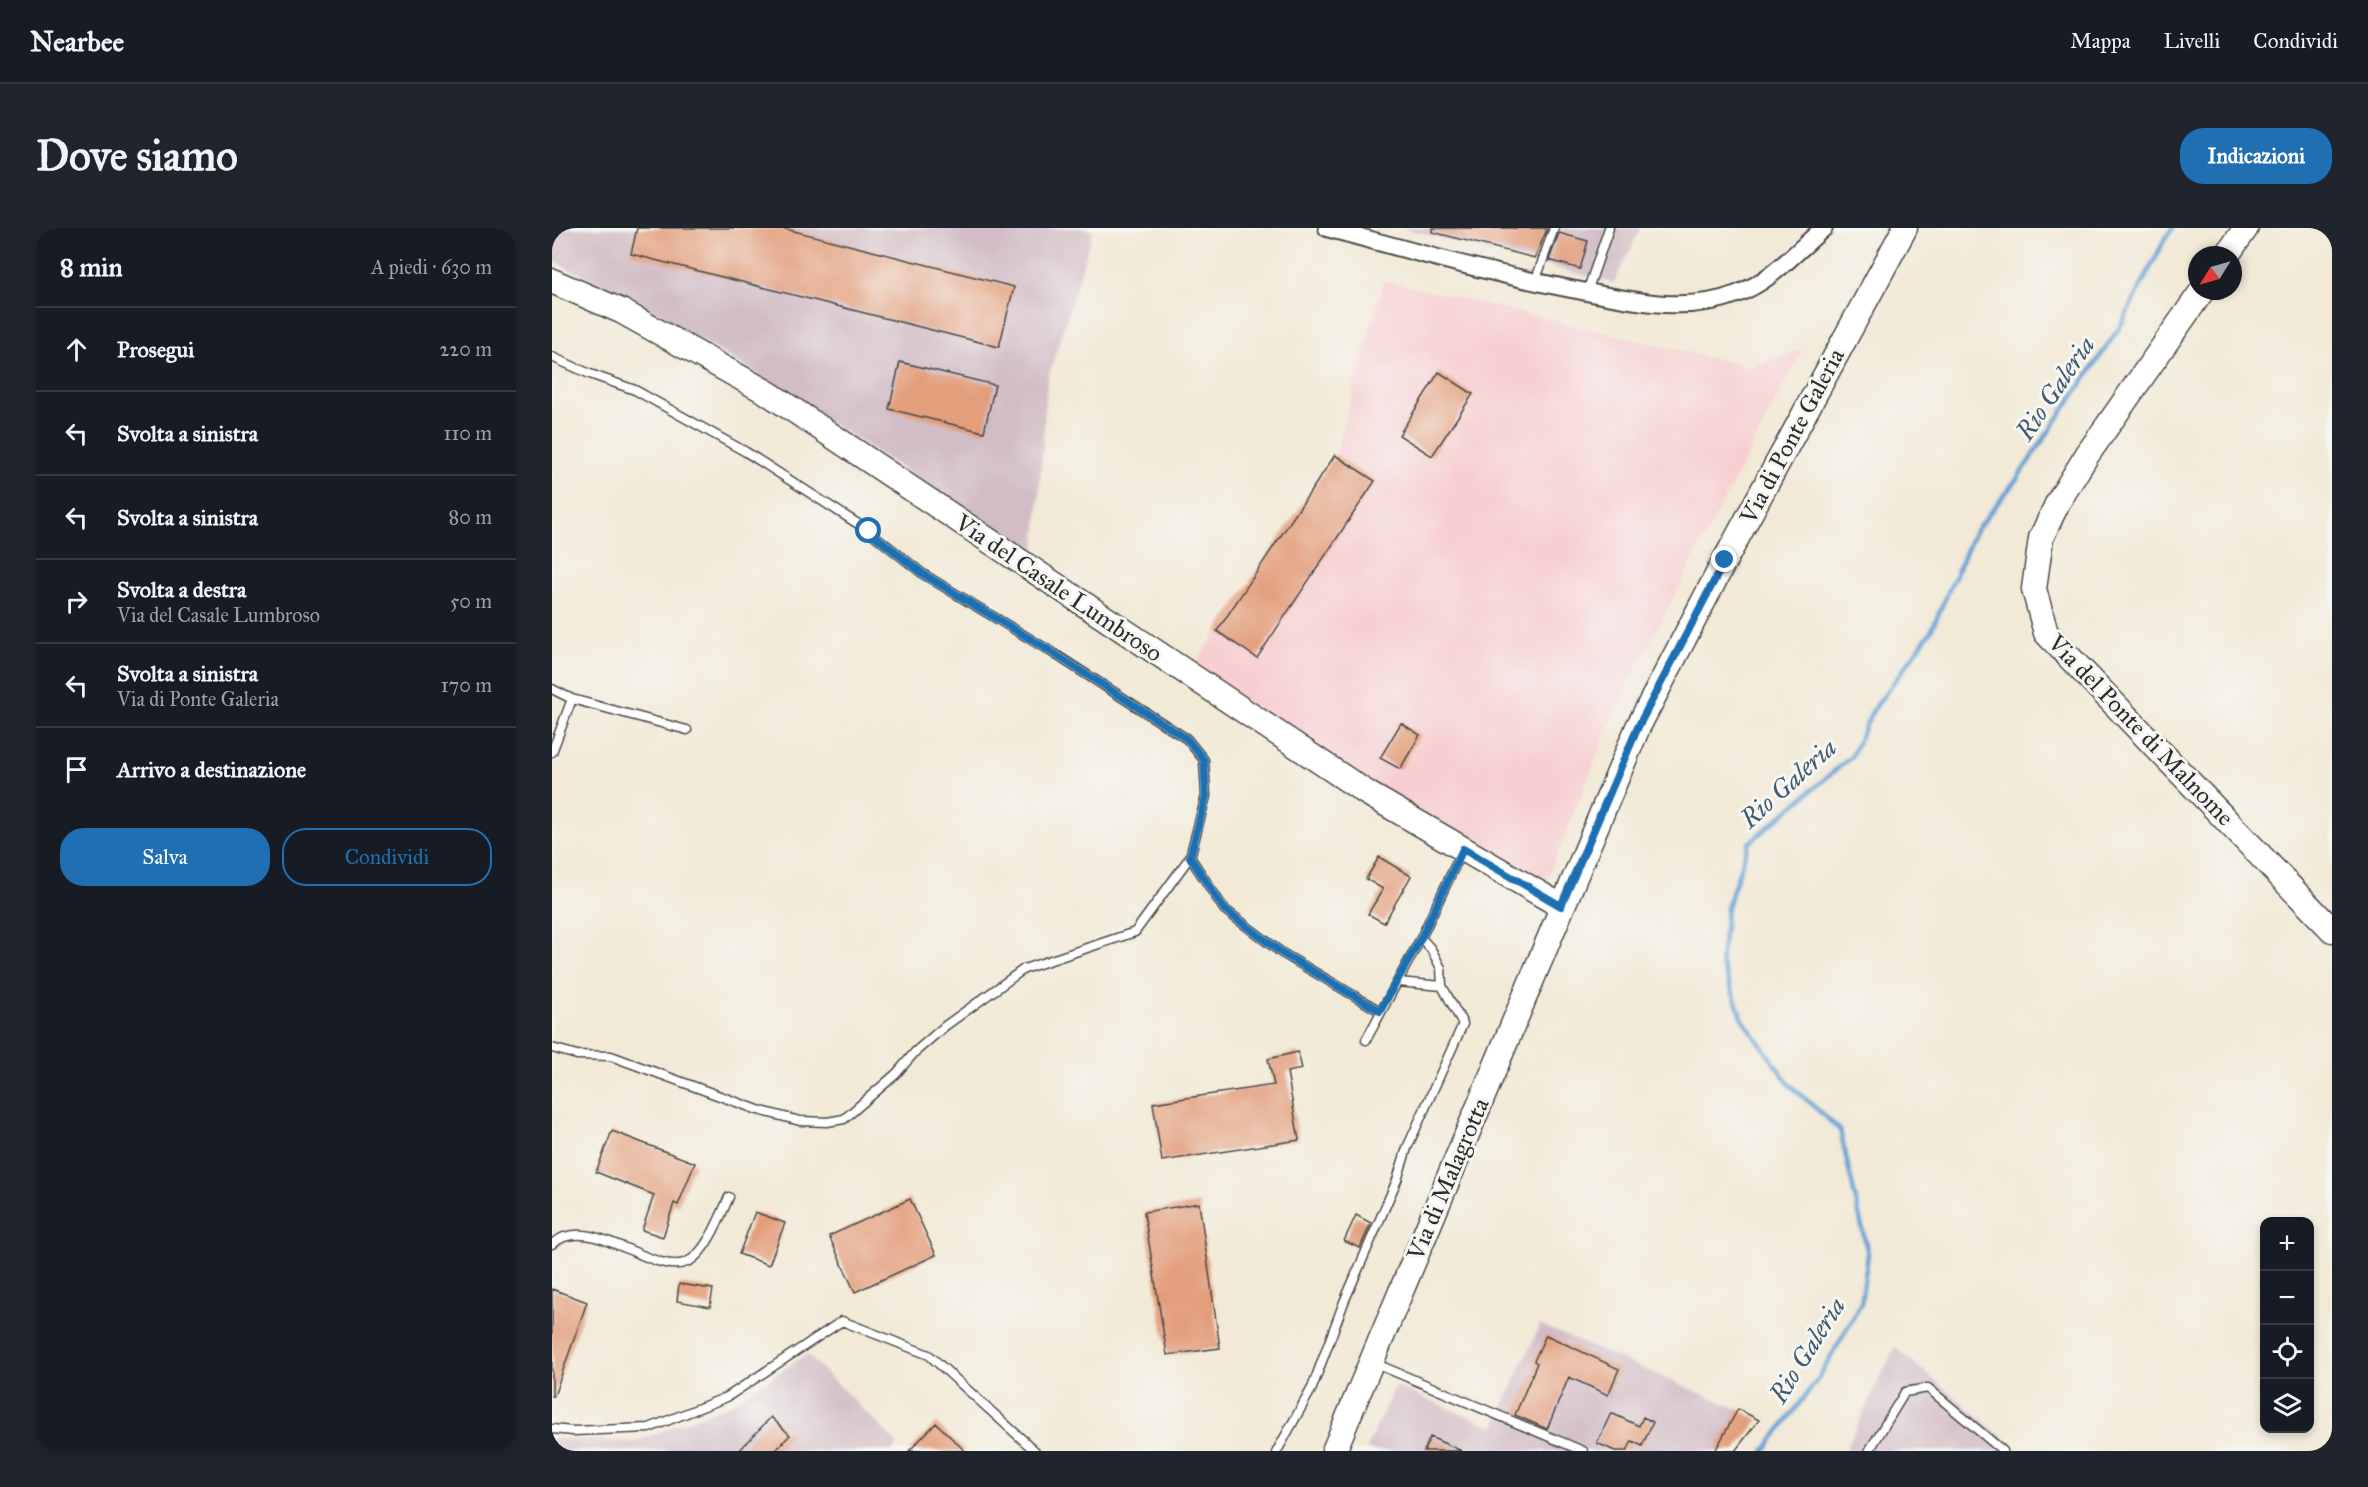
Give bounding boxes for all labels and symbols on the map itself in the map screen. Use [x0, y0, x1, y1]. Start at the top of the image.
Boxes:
north arrow [2188, 246, 2242, 300]
water label: Rio Galeria [2008, 330, 2101, 447]
street label: Via di Ponte Galeria [1733, 342, 1851, 530]
street label: Via del Casale Lumbroso [949, 507, 1168, 669]
route start [855, 517, 881, 543]
route end [1711, 546, 1737, 572]
street label: Via del Ponte di Malnome [2041, 627, 2240, 832]
water label: Rio Galeria [1732, 731, 1843, 835]
street label: Via di Malagrotta [1400, 1093, 1496, 1266]
water label: Rio Galeria [1761, 1291, 1852, 1410]

